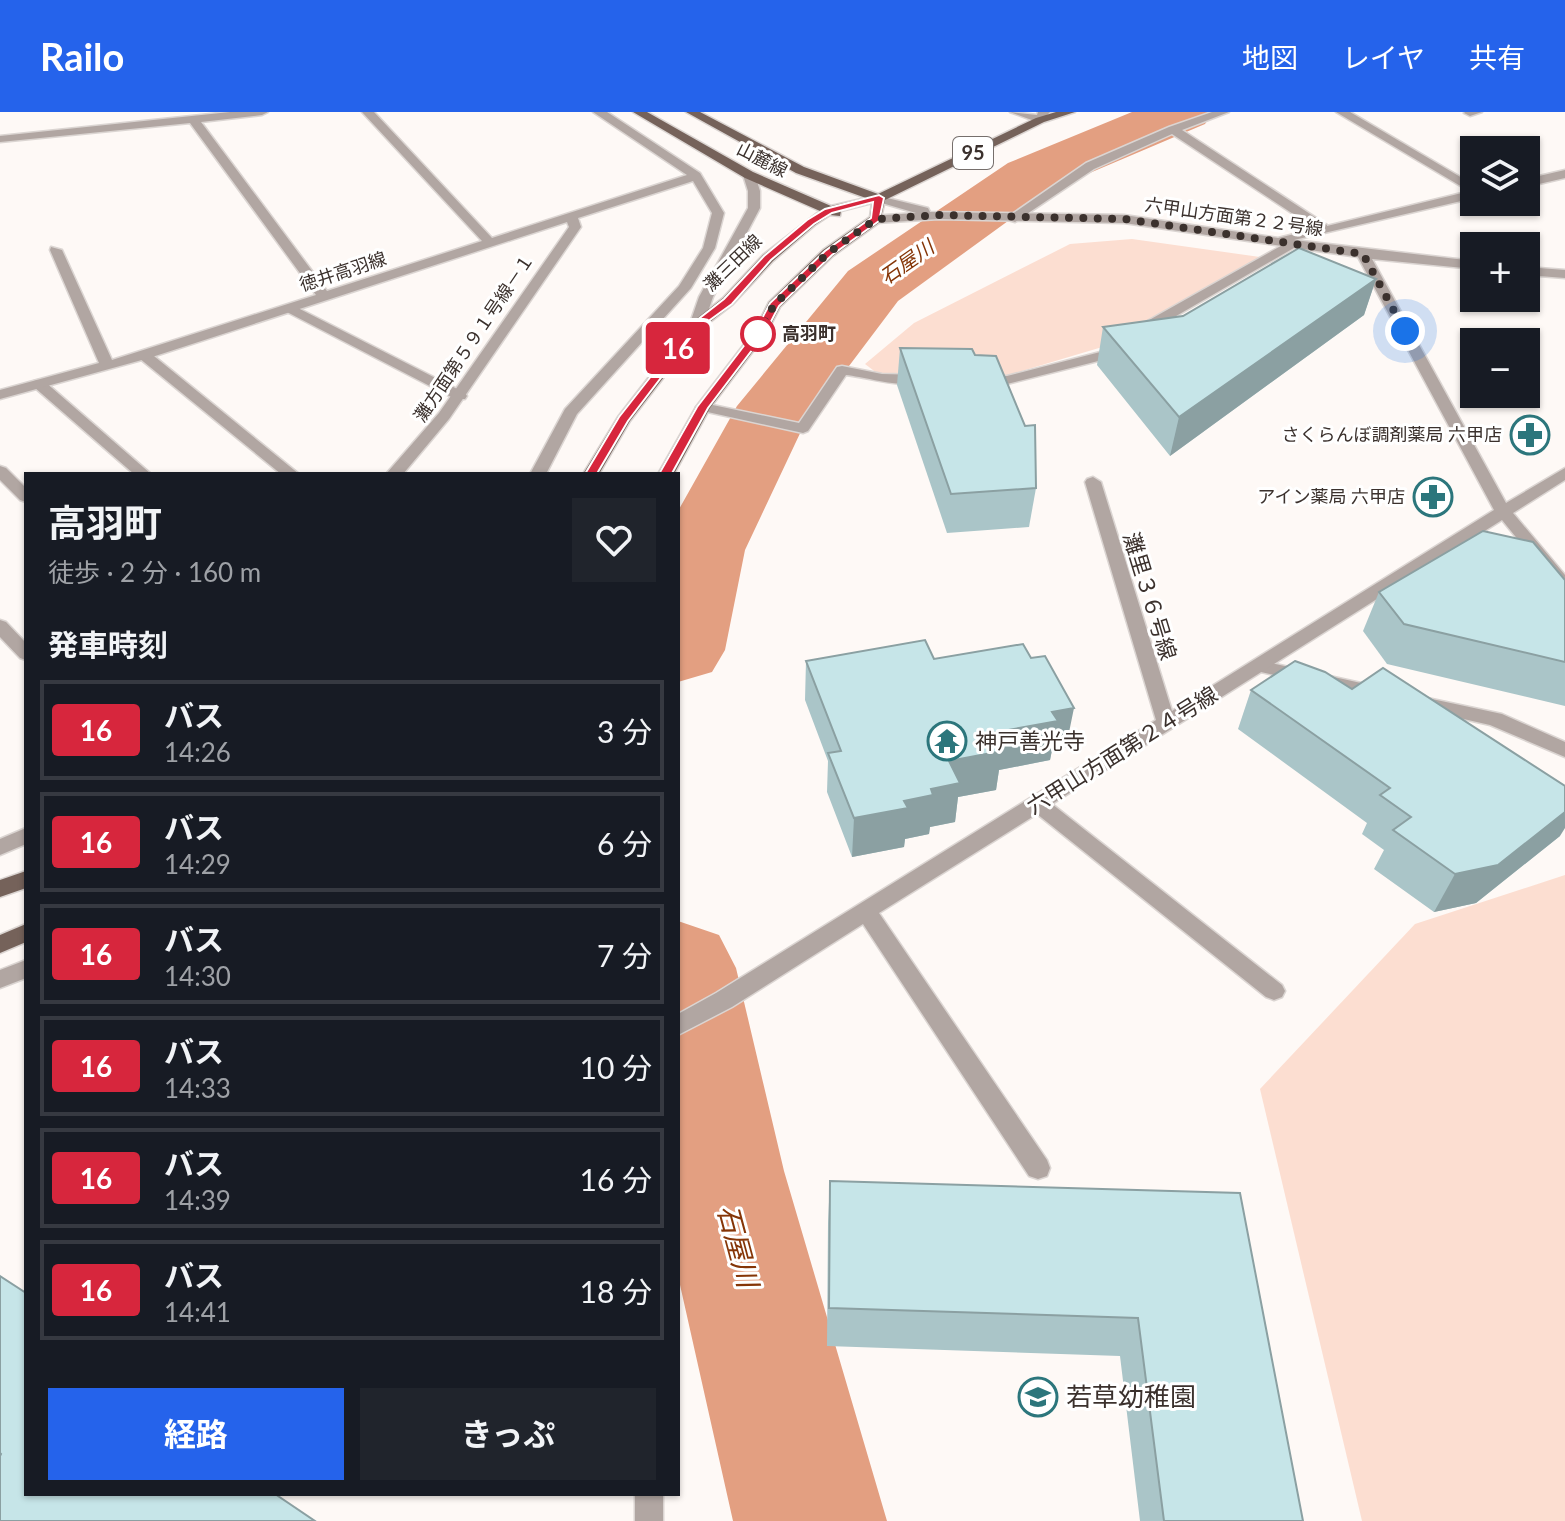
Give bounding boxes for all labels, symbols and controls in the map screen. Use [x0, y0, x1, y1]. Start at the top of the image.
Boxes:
text: Railo [40, 33, 124, 79]
text: 地図 [1242, 40, 1298, 74]
text: レイヤ [1342, 40, 1425, 74]
text: 共有 [1469, 40, 1525, 74]
map controls [1460, 136, 1540, 408]
button: layers [1460, 136, 1540, 216]
street label: 山麓線 [733, 137, 792, 181]
road number: 95 [953, 137, 993, 169]
street label: 六甲山方面第２２号線 [1143, 193, 1325, 239]
street label: 灘三田線 [699, 229, 766, 295]
button: + [1460, 232, 1540, 312]
water label: 石屋川 [875, 233, 940, 288]
street label: 徳井高羽線 [296, 247, 389, 295]
street label: 灘方面第５９１号線－１ [409, 249, 538, 426]
your location [1385, 311, 1425, 351]
marker: 高羽町 [741, 317, 775, 351]
line badge: 16 [642, 322, 714, 374]
place label: 高羽町 [782, 322, 836, 344]
button: − [1460, 328, 1540, 408]
text: 16 [662, 331, 694, 365]
pharmacy icon: さくらんぼ調剤薬局 六甲店 [1509, 414, 1551, 456]
place label: さくらんぼ調剤薬局 六甲店 [1281, 423, 1502, 445]
pharmacy icon: アイン薬局 六甲店 [1412, 476, 1454, 518]
place label: アイン薬局 六甲店 [1257, 485, 1405, 507]
button: heart [572, 498, 656, 582]
text: 高羽町 [48, 499, 162, 545]
street label: 灘里３６号線 [1118, 529, 1183, 663]
text: 徒歩 · 2 分 · 160 m [48, 556, 261, 588]
text: 発車時刻 [48, 626, 168, 662]
street label: 六甲山方面第２４号線 [1021, 680, 1222, 819]
text: バス [164, 697, 224, 733]
text: 16 [80, 713, 112, 747]
text: 3 分 [597, 713, 652, 749]
temple icon: 神戸善光寺 [926, 720, 968, 762]
place label: 神戸善光寺 [975, 727, 1085, 754]
text: 14:26 [164, 736, 231, 768]
text: バス [164, 809, 224, 845]
text: 16 [80, 825, 112, 859]
text: 6 分 [597, 825, 652, 861]
text: 14:29 [164, 848, 231, 880]
text: バス [164, 921, 224, 957]
text: 16 [80, 937, 112, 971]
text: 7 分 [597, 937, 652, 973]
text: 14:30 [164, 960, 231, 992]
text: バス [164, 1033, 224, 1069]
text: 16 [80, 1049, 112, 1083]
text: 10 分 [580, 1049, 652, 1085]
text: 14:33 [164, 1072, 231, 1104]
text: バス [164, 1145, 224, 1181]
text: 16 [80, 1161, 112, 1195]
text: 16 分 [580, 1161, 652, 1197]
text: 14:39 [164, 1184, 231, 1216]
water label: 石屋川 [712, 1201, 767, 1294]
text: バス [164, 1257, 224, 1293]
text: 16 [80, 1273, 112, 1307]
text: 18 分 [580, 1273, 652, 1309]
text: 14:41 [164, 1296, 231, 1328]
school or university icon: 若草幼稚園 [1017, 1376, 1059, 1418]
place label: 若草幼稚園 [1066, 1380, 1196, 1412]
button: 経路 [48, 1388, 344, 1480]
button: きっぷ [360, 1388, 656, 1480]

